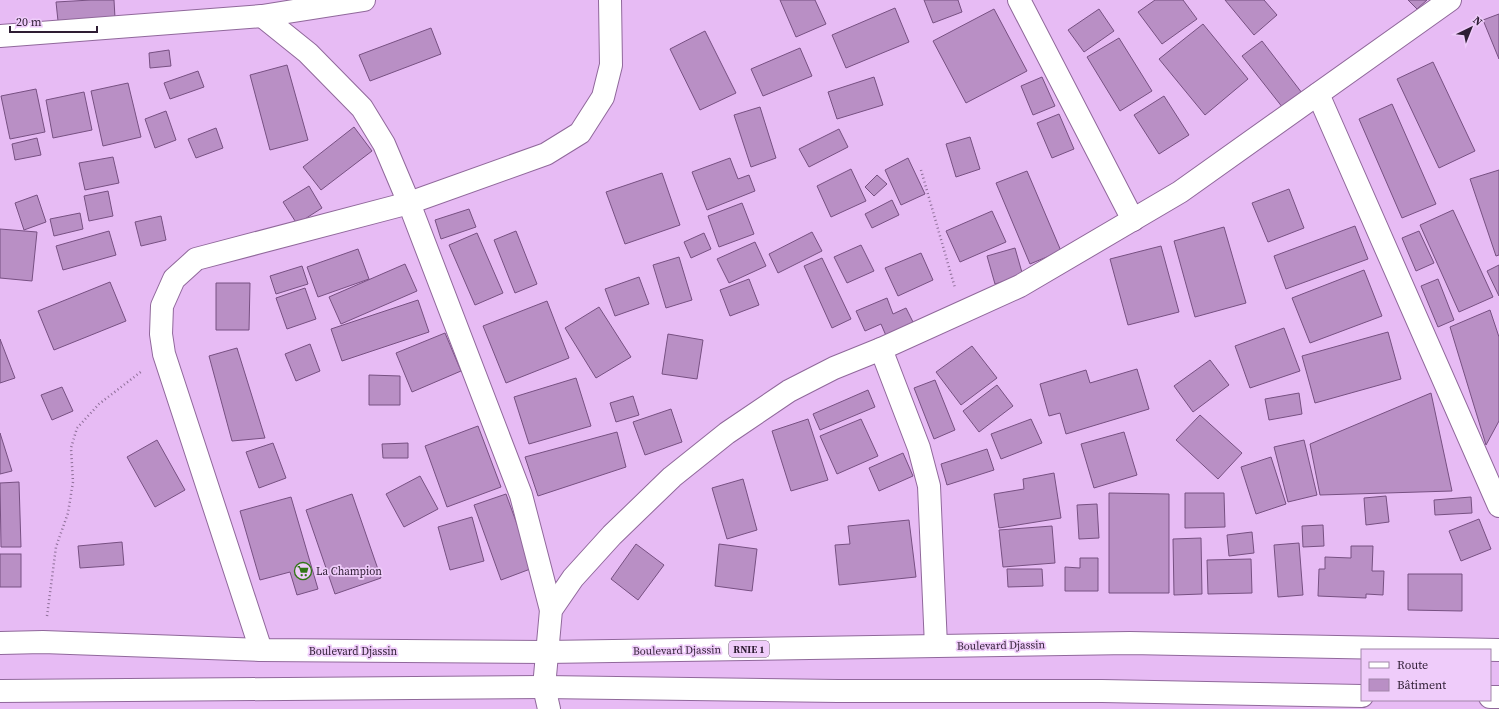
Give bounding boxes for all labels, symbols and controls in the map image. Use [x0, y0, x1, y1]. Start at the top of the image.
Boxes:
scale bar [10, 8, 97, 34]
north arrow [1451, 8, 1491, 48]
text: N [1469, 13, 1486, 29]
text: 20 m [16, 14, 42, 30]
supermarket icon: La Champion [293, 561, 313, 581]
place label: La Champion [316, 564, 382, 579]
street label: Boulevard Djassin [957, 637, 1046, 654]
road number: RNIE 1 [729, 641, 769, 657]
street label: Boulevard Djassin [633, 642, 722, 659]
street label: Boulevard Djassin [309, 644, 397, 659]
legend [1361, 649, 1491, 701]
text: Route [1397, 657, 1428, 673]
text: Bâtiment [1397, 677, 1446, 693]

